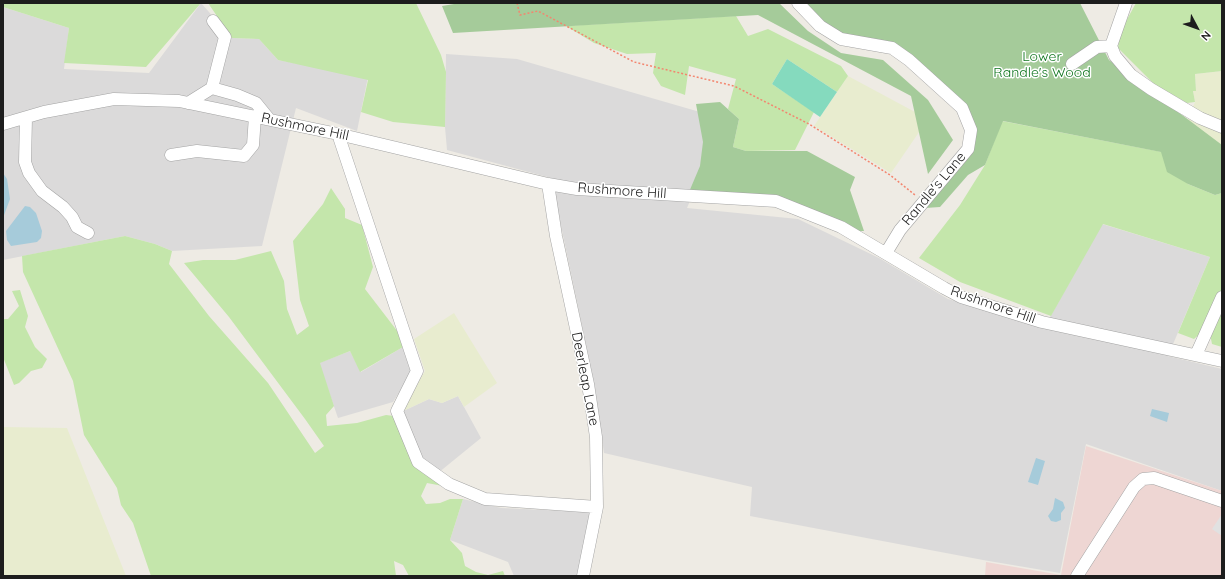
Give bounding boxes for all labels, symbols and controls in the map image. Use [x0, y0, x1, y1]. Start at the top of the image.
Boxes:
north arrow [1177, 8, 1217, 48]
text: N [1198, 28, 1214, 44]
park label: Lower Randle's Wood [993, 49, 1091, 82]
street label: Rushmore Hill [260, 110, 350, 144]
street label: Randle's Lane [898, 149, 970, 229]
street label: Rushmore Hill [577, 180, 667, 202]
street label: Rushmore Hill [948, 283, 1038, 327]
street label: Deerleap Lane [568, 331, 602, 427]

